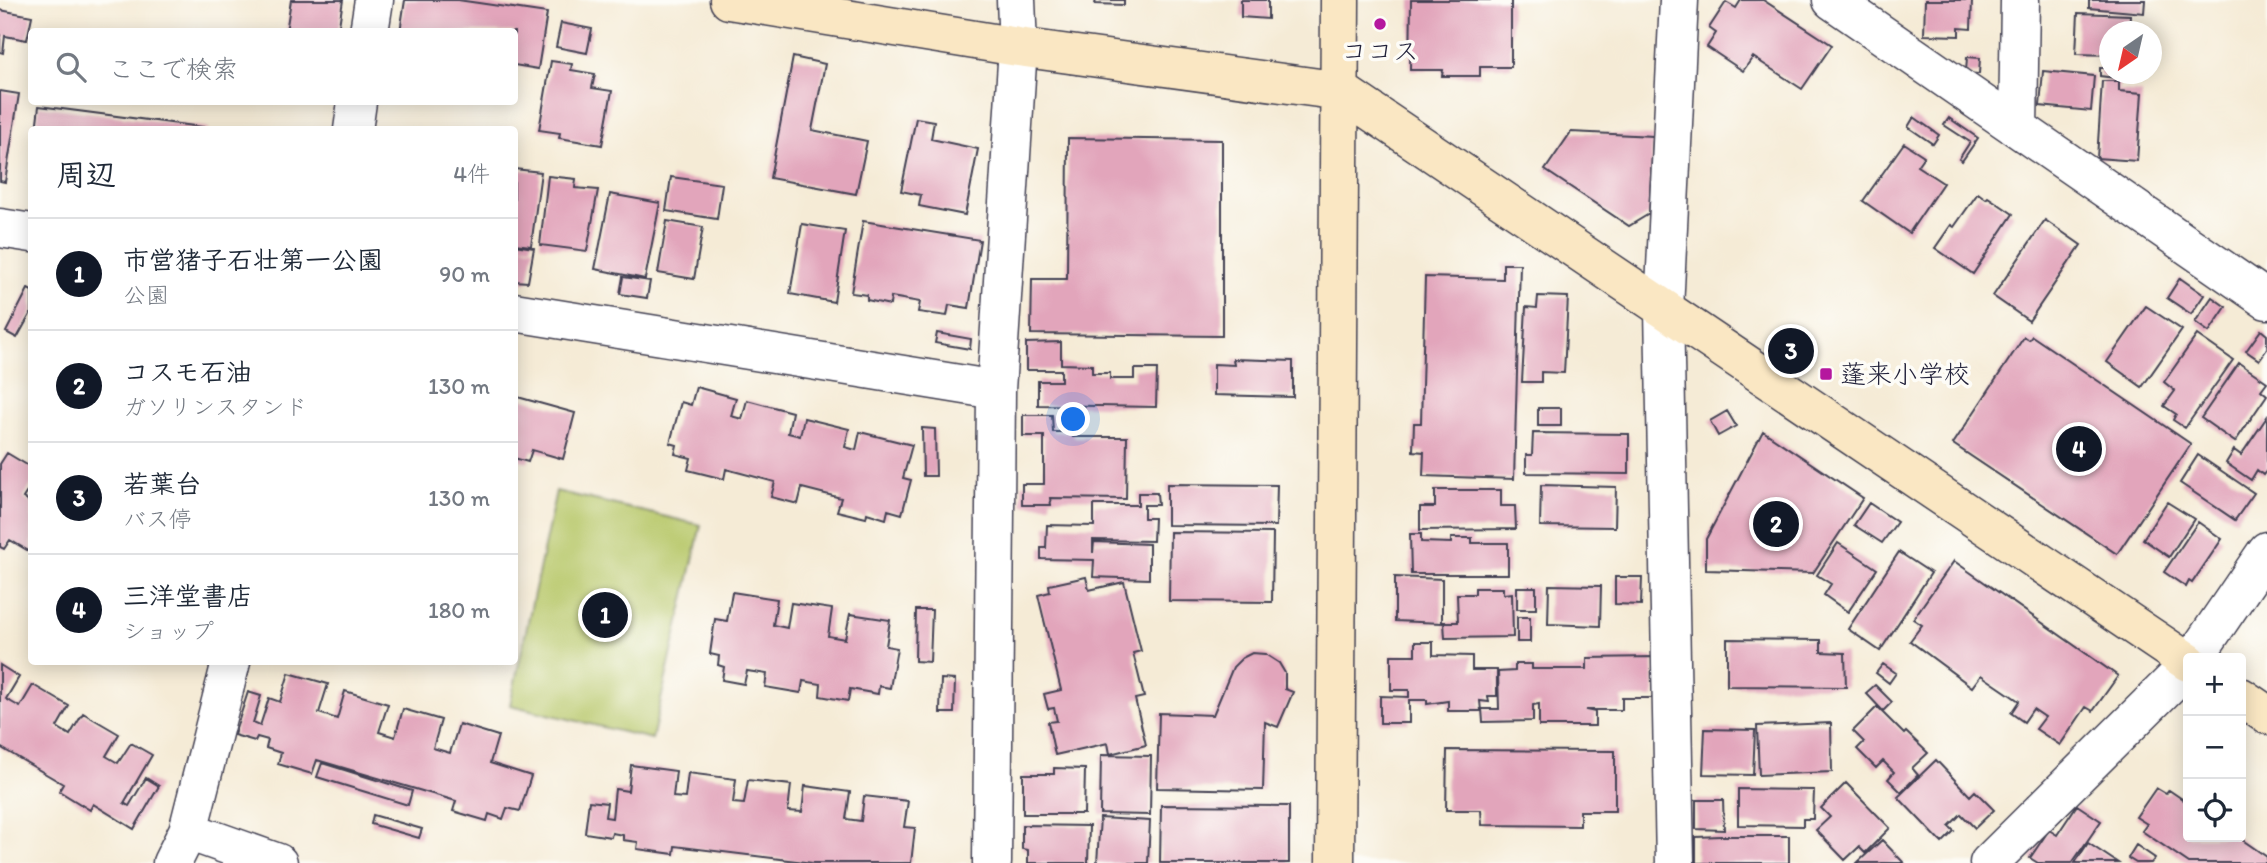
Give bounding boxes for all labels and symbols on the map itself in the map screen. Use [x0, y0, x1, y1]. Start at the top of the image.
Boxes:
marker: ココス [1372, 16, 1388, 32]
north arrow [2099, 21, 2162, 84]
place label: ココス [1341, 35, 1419, 67]
pin: 3 [1768, 325, 1814, 377]
place label: 蓬来小学校 [1840, 358, 1970, 390]
marker: 蓬来小学校 [1818, 366, 1834, 382]
your location [1056, 402, 1090, 436]
pin: 4 [2056, 423, 2102, 475]
pin: 2 [1753, 498, 1799, 550]
pin: 1 [582, 589, 628, 641]

